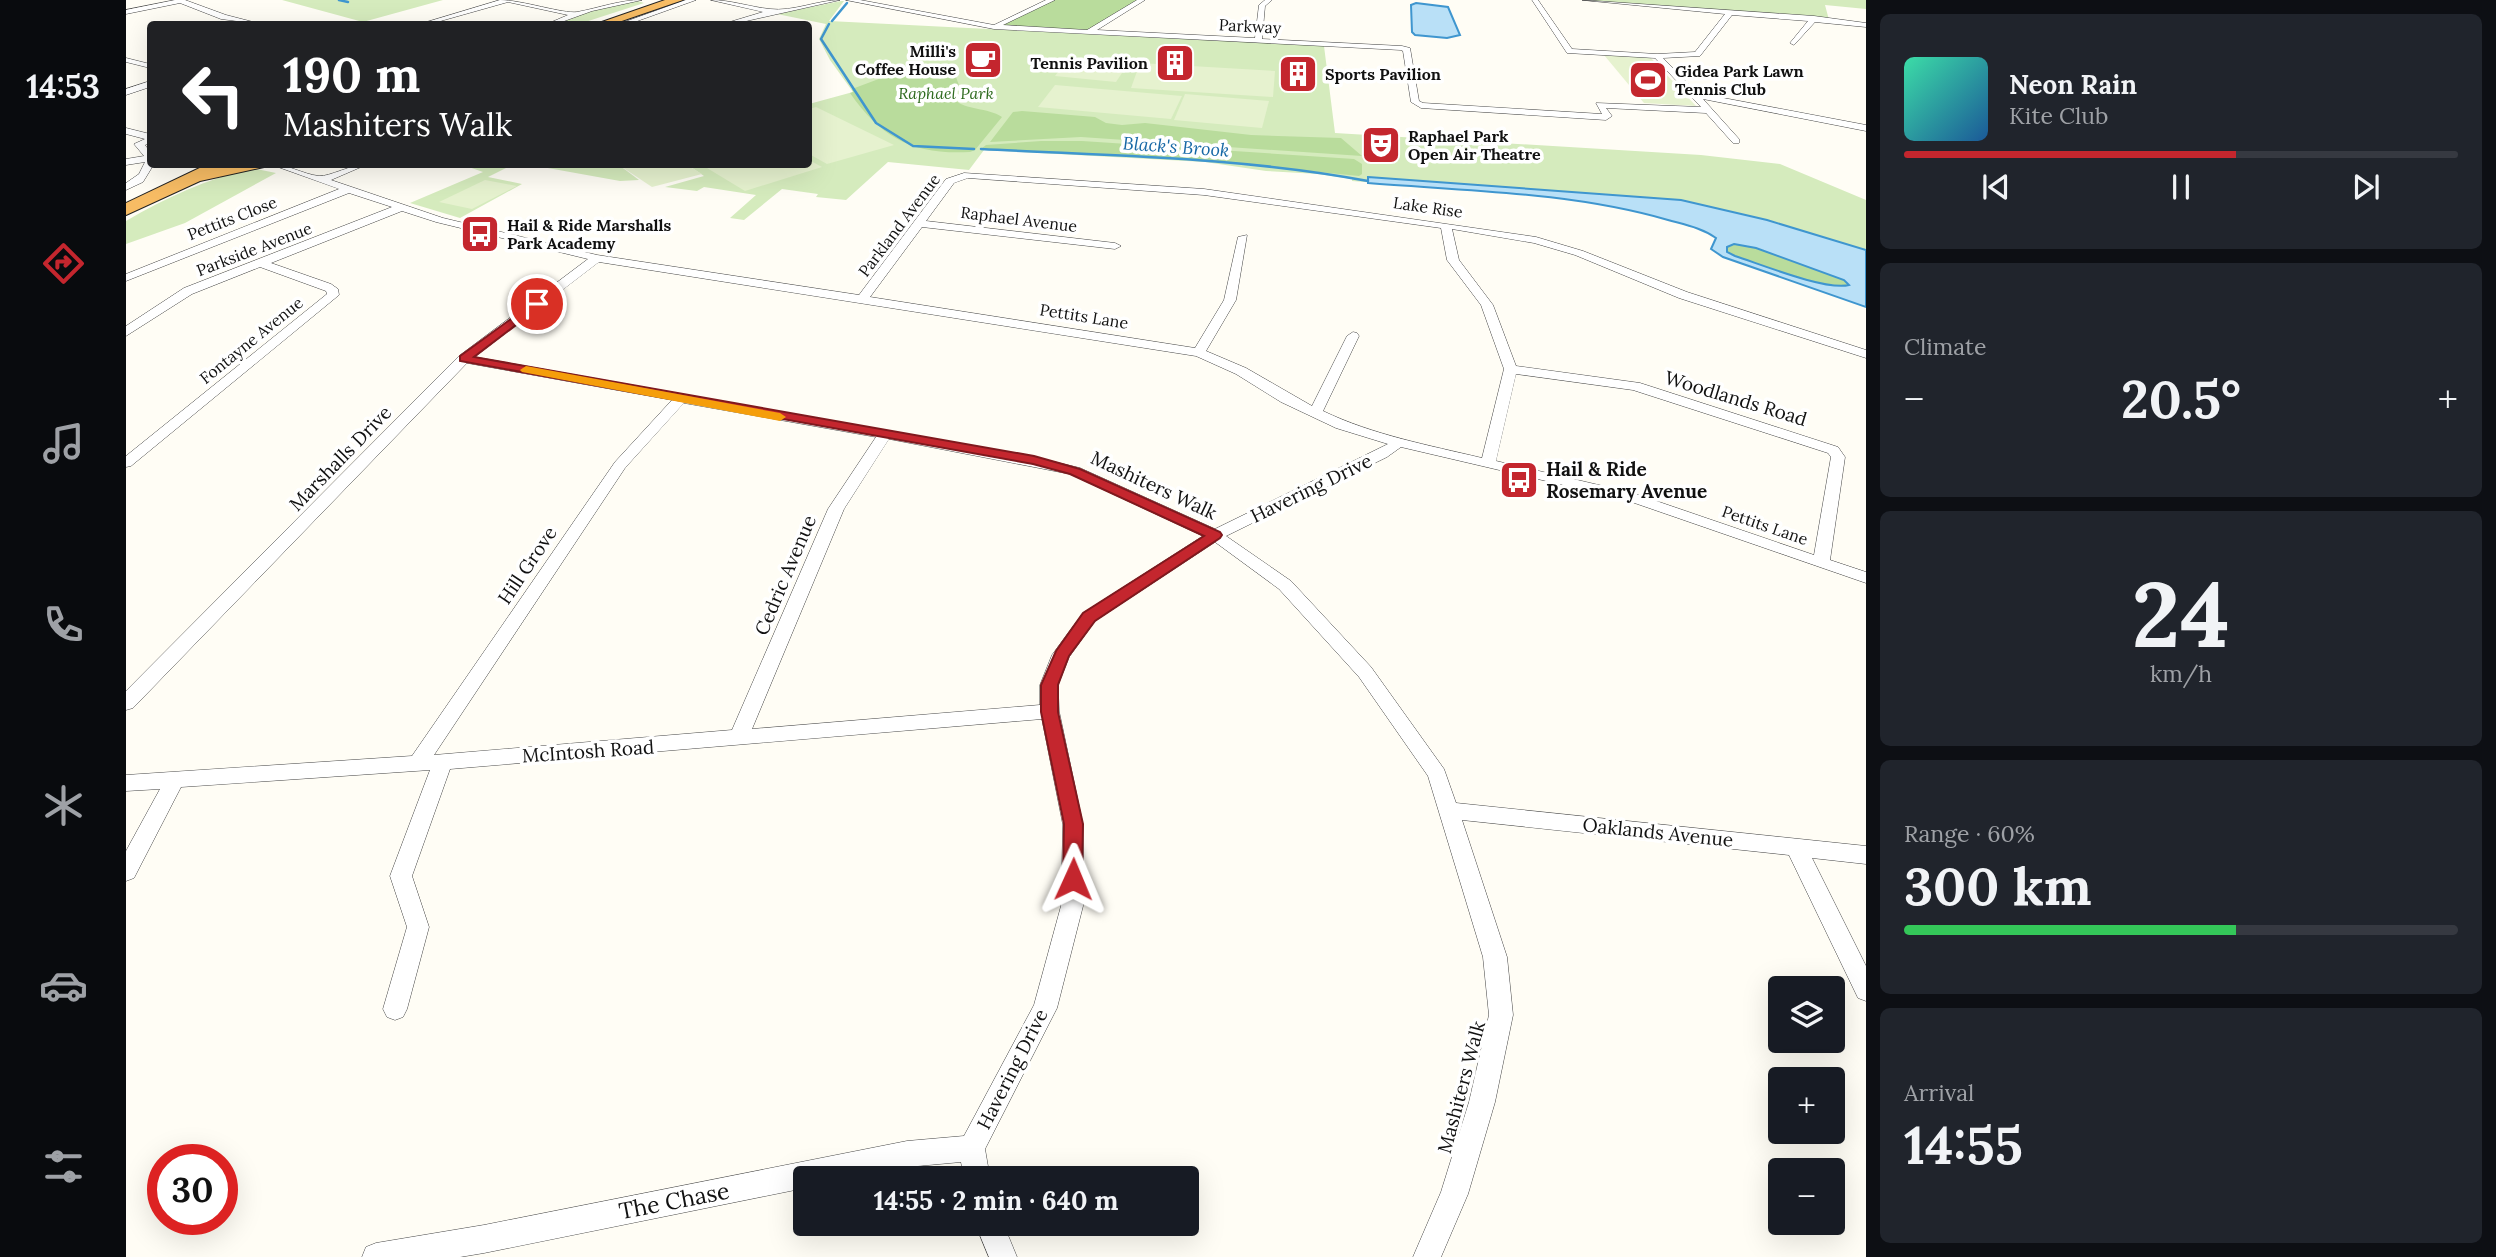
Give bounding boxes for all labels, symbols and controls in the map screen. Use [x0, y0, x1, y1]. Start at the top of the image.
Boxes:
street label: Parkway [1218, 14, 1282, 38]
cafe icon: Milli's Coffee House [962, 39, 1004, 81]
place label: Milli's Coffee House [855, 41, 956, 79]
building icon: Tennis Pavilion [1154, 42, 1196, 84]
text: 190 m [283, 43, 420, 105]
icon: left [168, 49, 259, 140]
place label: Tennis Pavilion [1031, 53, 1148, 73]
building icon: Sports Pavilion [1277, 53, 1319, 95]
sports icon: Gidea Park Lawn Tennis Club [1627, 59, 1669, 101]
place label: Gidea Park Lawn Tennis Club [1675, 61, 1804, 99]
place label: Sports Pavilion [1325, 64, 1441, 84]
text: 14:53 [26, 66, 100, 107]
text: Neon Rain [2009, 68, 2137, 101]
park label: Raphael Park [898, 83, 994, 103]
text: Kite Club [2009, 101, 2108, 130]
text: Mashiters Walk [283, 104, 512, 145]
theatre icon: Raphael Park Open Air Theatre [1360, 124, 1402, 166]
place label: Raphael Park Open Air Theatre [1408, 126, 1541, 164]
water label: Black's Brook [1122, 131, 1230, 162]
icon: previous [1977, 168, 2015, 206]
icon: pause [2162, 168, 2200, 206]
icon: next [2347, 168, 2385, 206]
street label: Parkland Avenue [854, 169, 944, 280]
street label: Pettits Close [184, 192, 280, 244]
street label: Lake Rise [1392, 192, 1464, 222]
street label: Raphael Avenue [960, 202, 1079, 236]
bus stop icon: Hail & Ride Marshalls Park Academy [459, 213, 501, 255]
place label: Hail & Ride Marshalls Park Academy [507, 215, 672, 253]
street label: Parkside Avenue [193, 218, 315, 280]
icon: directions [39, 239, 88, 288]
pin [507, 274, 567, 334]
icon: arrive [518, 285, 556, 323]
street label: Fontayne Avenue [195, 292, 307, 388]
street label: Pettits Lane [1038, 299, 1130, 333]
text: Climate [1904, 332, 1986, 361]
street label: Woodlands Road [1662, 365, 1810, 431]
text: 20.5° [2121, 366, 2241, 432]
text: − [1904, 375, 1924, 423]
text: + [2438, 375, 2458, 423]
street label: Marshalls Drive [284, 400, 396, 516]
icon: music [39, 419, 88, 468]
street label: Mashiters Walk [1087, 445, 1221, 525]
street label: Havering Drive [1246, 448, 1376, 528]
place label: Hail & Ride Rosemary Avenue [1546, 457, 1707, 503]
bus stop icon: Hail & Ride Rosemary Avenue [1498, 459, 1540, 501]
street label: Pettits Lane [1719, 501, 1811, 549]
street label: Cedric Avenue [749, 511, 821, 639]
street label: Hill Grove [492, 522, 562, 608]
text: 24 [2132, 555, 2230, 672]
icon: phone [39, 600, 88, 649]
text: km/h [2150, 659, 2212, 688]
street label: McIntosh Road [521, 734, 655, 768]
icon: climate [39, 781, 88, 830]
street label: Oaklands Avenue [1582, 812, 1734, 852]
text: Range · 60% [1904, 819, 2035, 848]
position arrow [1036, 842, 1110, 916]
text: 300 km [1904, 853, 2092, 919]
icon: car [39, 961, 88, 1010]
map controls [1768, 976, 1845, 1235]
button: layers [1768, 976, 1845, 1053]
street label: Havering Drive [971, 1005, 1053, 1133]
street label: Mashiters Walk [1432, 1017, 1490, 1156]
button: + [1768, 1067, 1845, 1144]
text: Arrival [1904, 1078, 1974, 1107]
text: 14:55 [1904, 1112, 2023, 1178]
icon: filters [39, 1142, 88, 1191]
speed limit sign: 30 [147, 1144, 238, 1235]
button: − [1768, 1158, 1845, 1235]
street label: The Chase [616, 1176, 732, 1225]
text: 14:55 · 2 min · 640 m [874, 1184, 1118, 1217]

